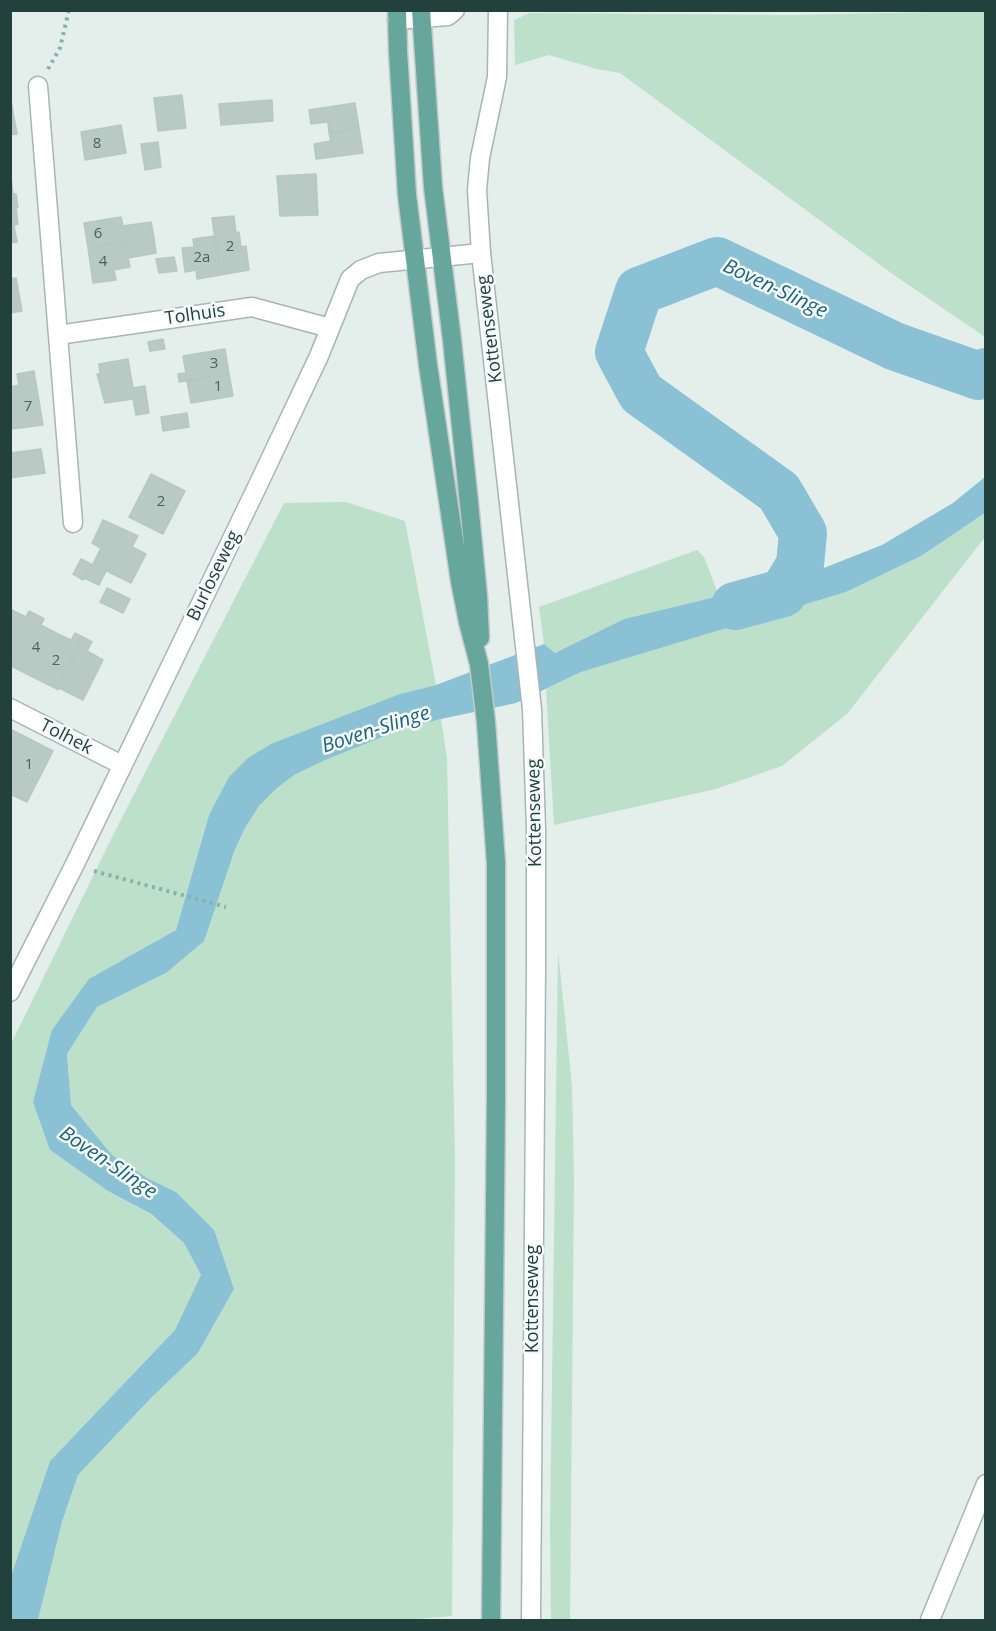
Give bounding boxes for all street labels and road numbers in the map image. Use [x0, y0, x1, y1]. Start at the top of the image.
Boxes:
street label: Kottenseweg [473, 274, 507, 384]
street label: Tolhuis [164, 300, 226, 330]
street label: Burloseweg [183, 527, 245, 625]
street label: Tolhek [36, 715, 96, 759]
street label: Kottenseweg [523, 759, 547, 867]
street label: Kottenseweg [522, 1245, 544, 1353]

